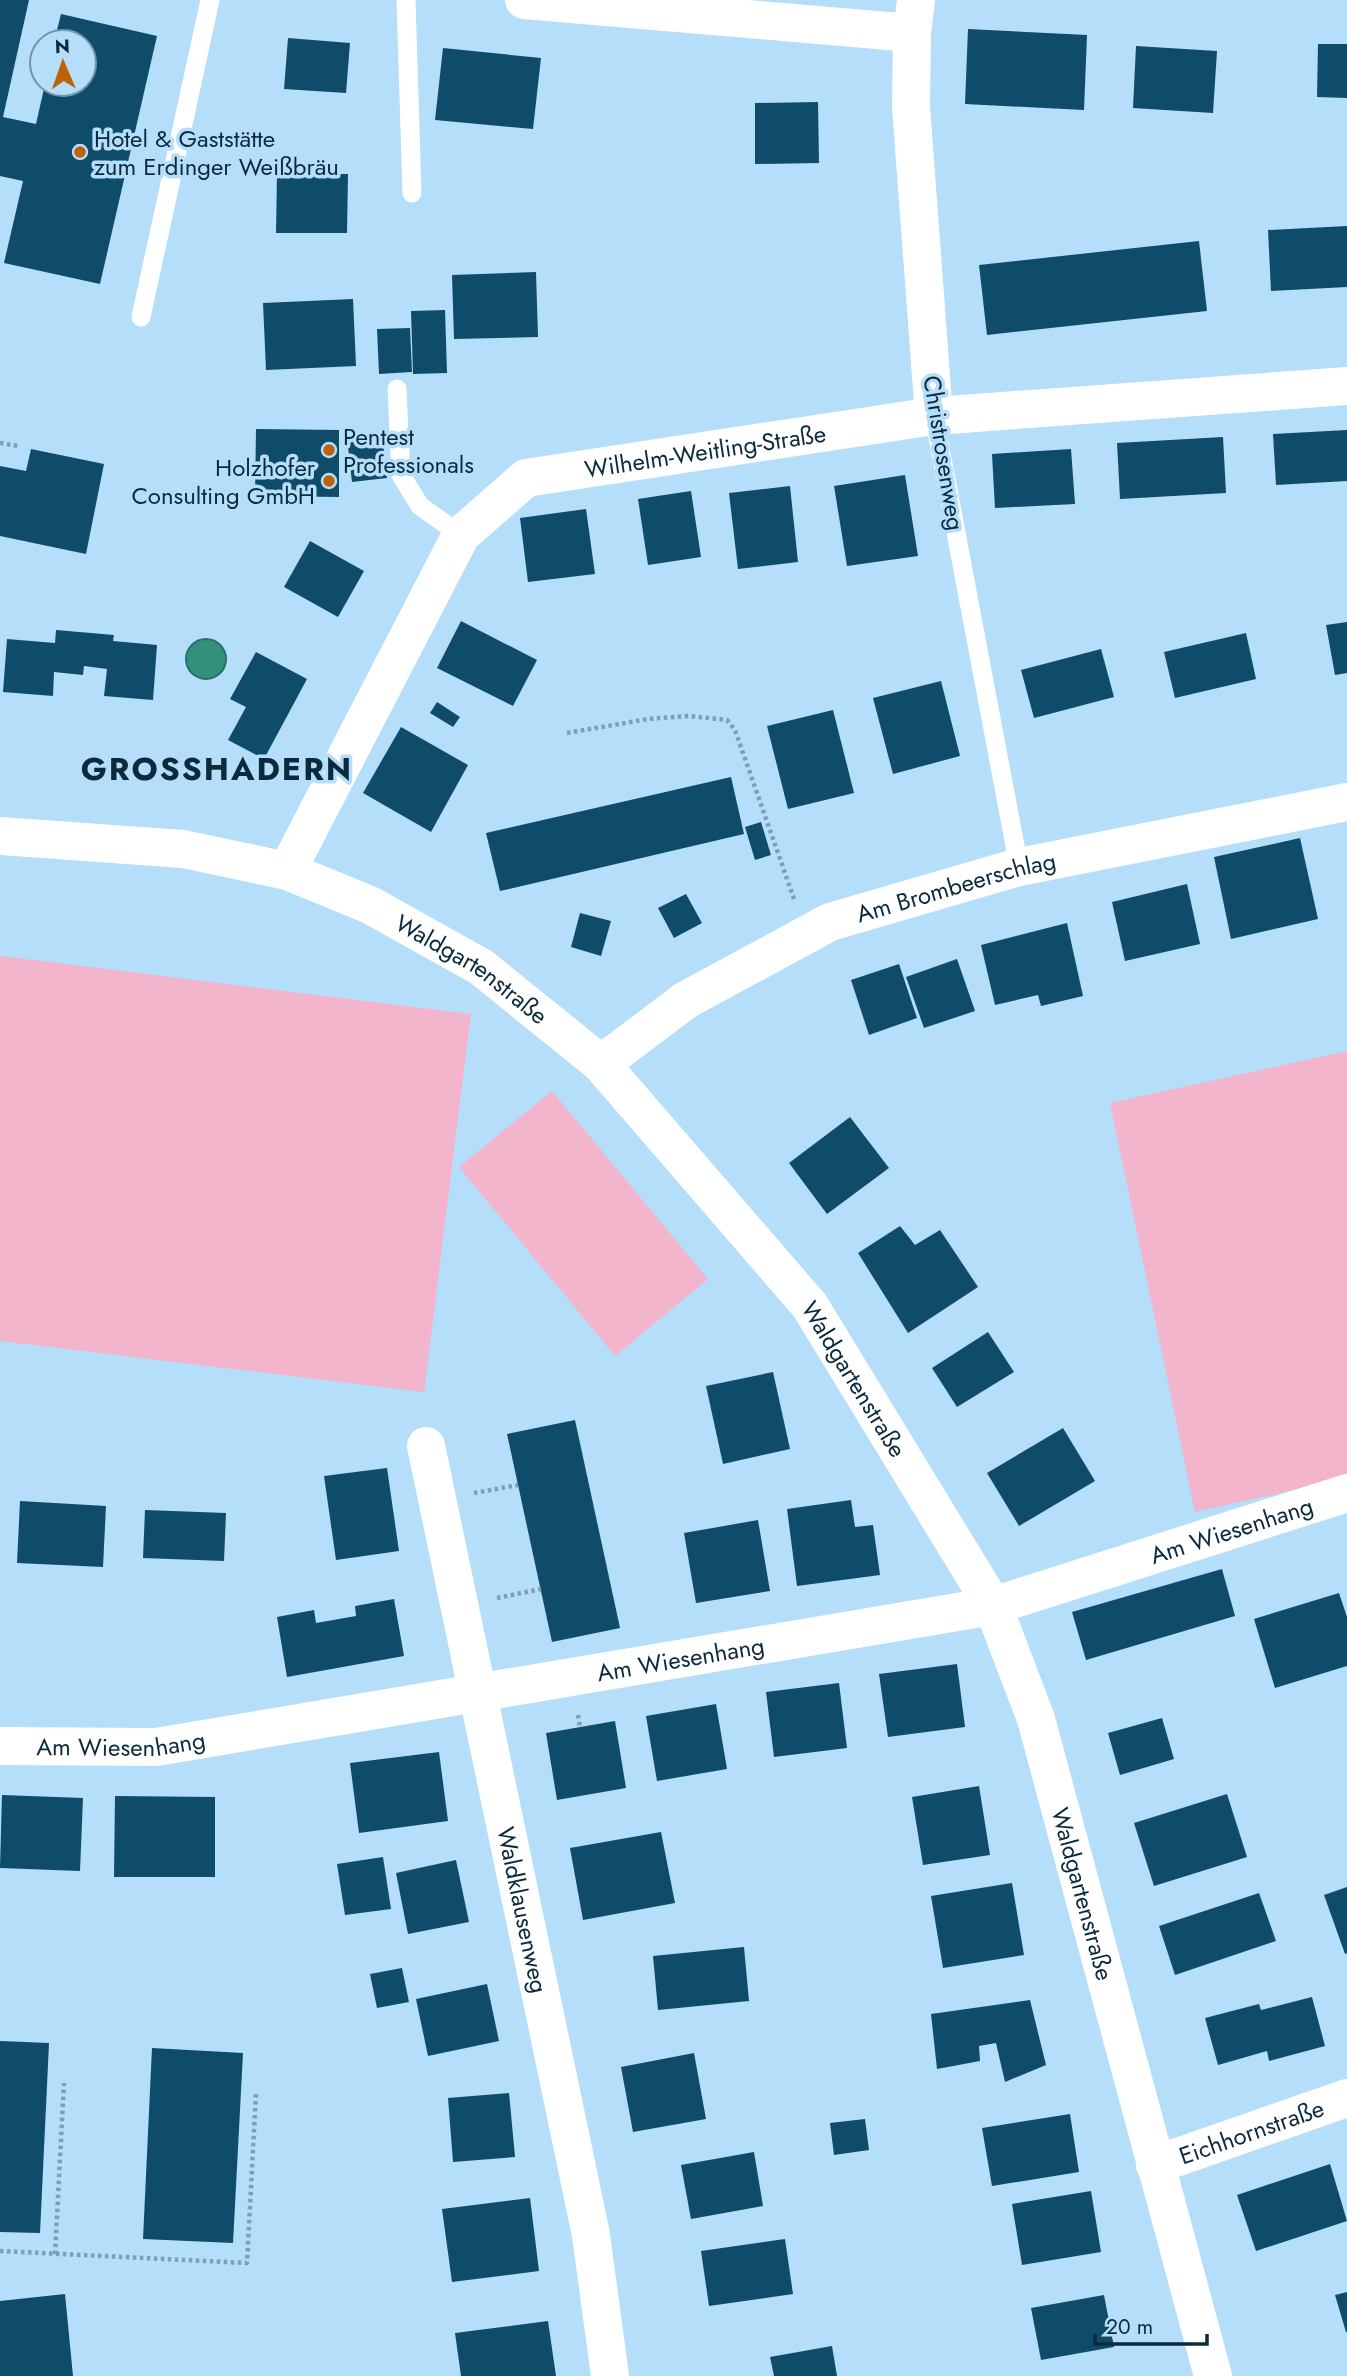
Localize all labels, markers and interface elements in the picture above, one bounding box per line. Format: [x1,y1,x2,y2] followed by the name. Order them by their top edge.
[28,28,98,98] north arrow
[54,33,70,60] text: N
[94,121,339,184] place label: Hotel & Gaststätte zum Erdinger Weißbräu
[72,144,88,160] marker: Hotel & Gaststätte zum Erdinger Weißbräu
[914,373,974,533] street label: Christrosenweg
[582,415,828,486] street label: Wilhelm-Weitling-Straße
[343,419,474,482] place label: Pentest Professionals
[321,442,337,458] marker: Pentest Professionals
[131,450,316,513] place label: Holzhofer Consulting GmbH
[321,473,337,489] marker: Holzhofer Consulting GmbH
[81,746,353,792] district label: GROSSHADERN
[852,843,1059,931] street label: Am Brombeerschlag
[389,905,556,1032] street label: Waldgartenstraße
[793,1294,916,1464] street label: Waldgartenstraße
[1145,1488,1317,1572] street label: Am Wiesenhang
[594,1627,767,1690] street label: Am Wiesenhang
[36,1721,208,1764] street label: Am Wiesenhang
[1043,1804,1123,1984] street label: Waldgartenstraße
[489,1824,557,1996] street label: Waldklausenweg
[1174,2090,1328,2173] street label: Eichhornstraße
[1095,2302,1207,2346] scale bar
[1106,2312,1153,2342] text: 20 m

